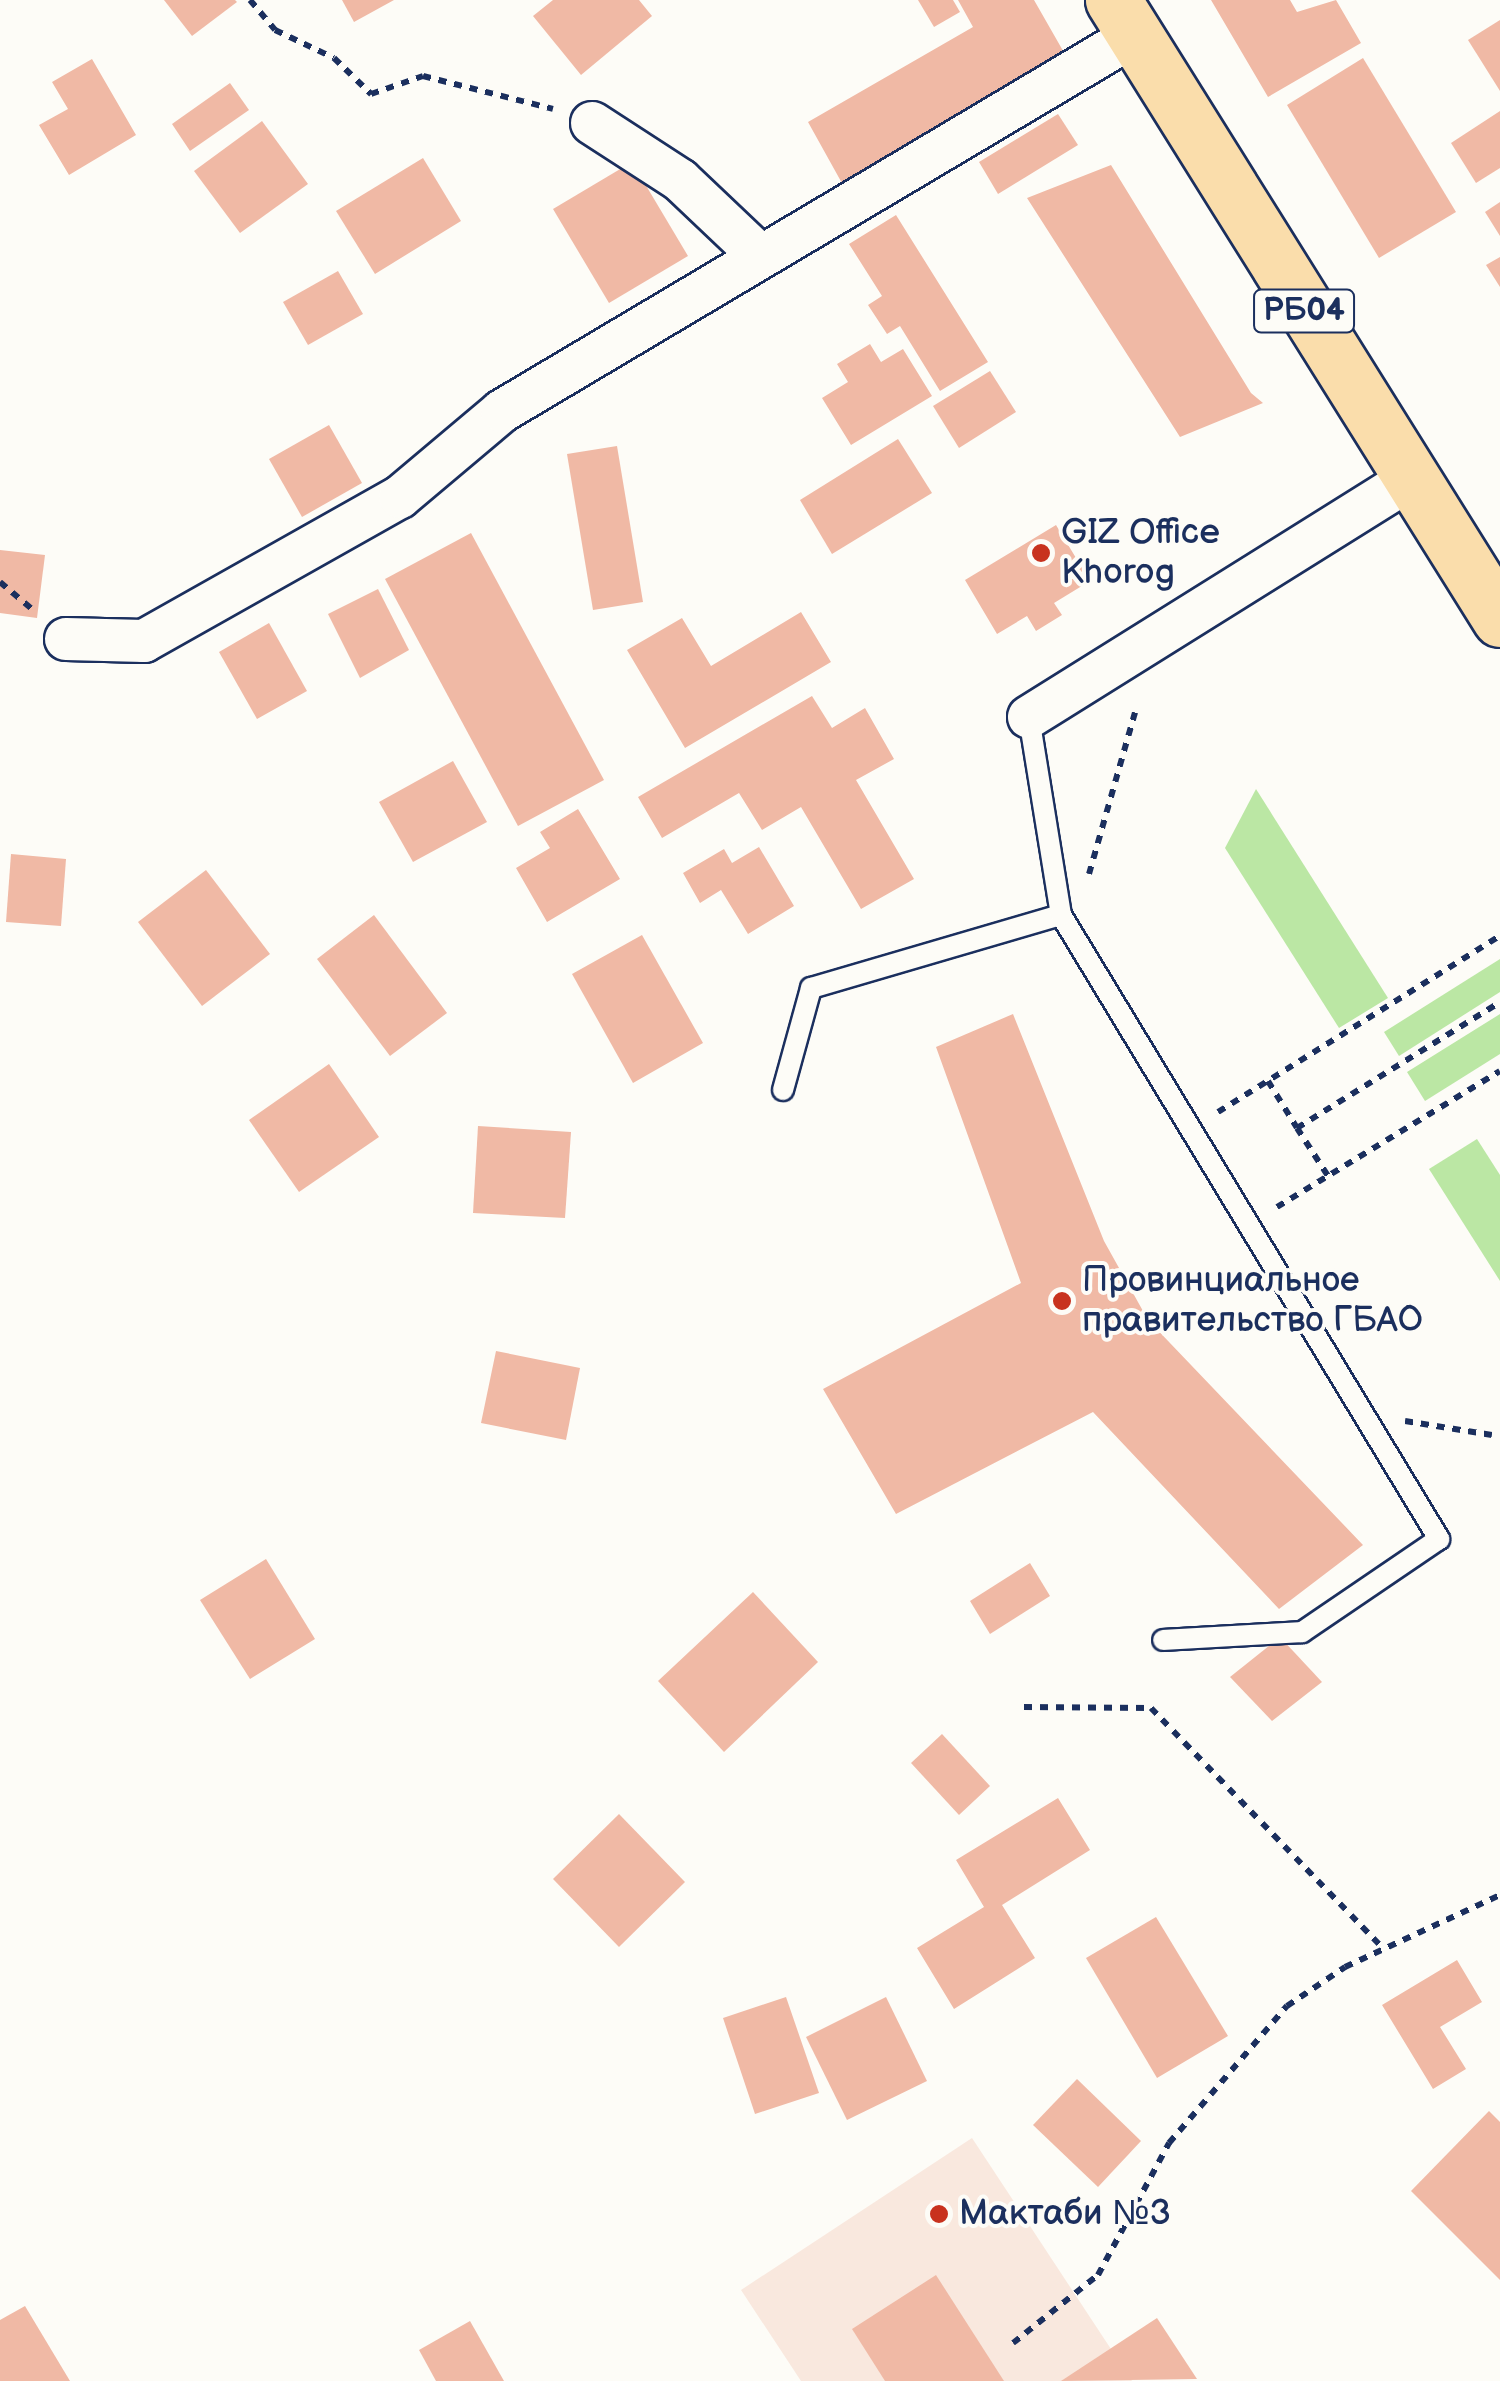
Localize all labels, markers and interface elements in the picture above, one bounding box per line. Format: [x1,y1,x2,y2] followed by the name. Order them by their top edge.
[1252,284,1356,338] road number: РБ04
[1061,512,1220,594] place label: GIZ Office Khorog
[1030,542,1052,564] marker: GIZ Office Khorog
[1082,1260,1423,1342] place label: Провинциальное правительство ГБАО
[1051,1290,1073,1312] marker: Провинциальное правительство ГБАО
[959,2193,1171,2235] place label: Мактаби №3
[928,2203,950,2225] marker: Мактаби №3

